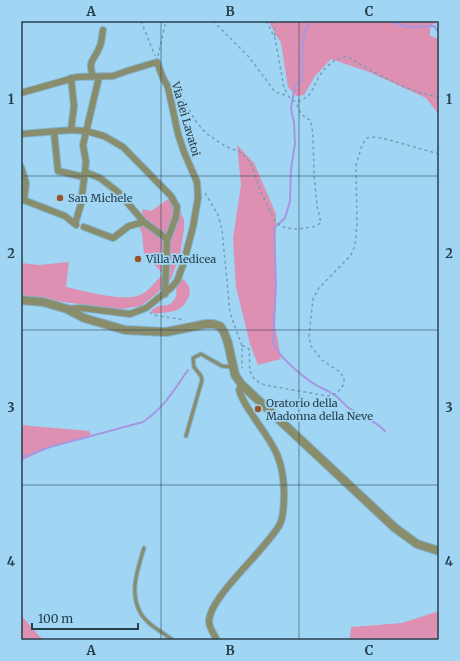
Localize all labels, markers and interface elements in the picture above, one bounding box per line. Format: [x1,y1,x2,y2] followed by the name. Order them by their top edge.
[85,3,96,20] text: A
[225,3,235,20] text: B
[365,3,374,20] text: C
[168,79,203,158] street label: Via dei Lavatoi
[8,91,14,108] text: 1
[446,91,452,108] text: 1
[68,191,133,205] place label: San Michele
[55,193,65,203] marker: San Michele
[7,245,15,262] text: 2
[445,245,453,262] text: 2
[145,252,216,266] place label: Villa Medicea
[133,254,143,264] marker: Villa Medicea
[266,396,373,423] place label: Oratorio della Madonna della Neve
[7,399,15,416] text: 3
[445,399,453,416] text: 3
[253,404,263,414] marker: Oratorio della Madonna della Neve
[7,553,16,570] text: 4
[445,553,454,570] text: 4
[32,605,138,631] scale bar
[38,611,73,626] text: 100 m
[85,642,96,659] text: A
[225,642,235,659] text: B
[365,642,374,659] text: C

